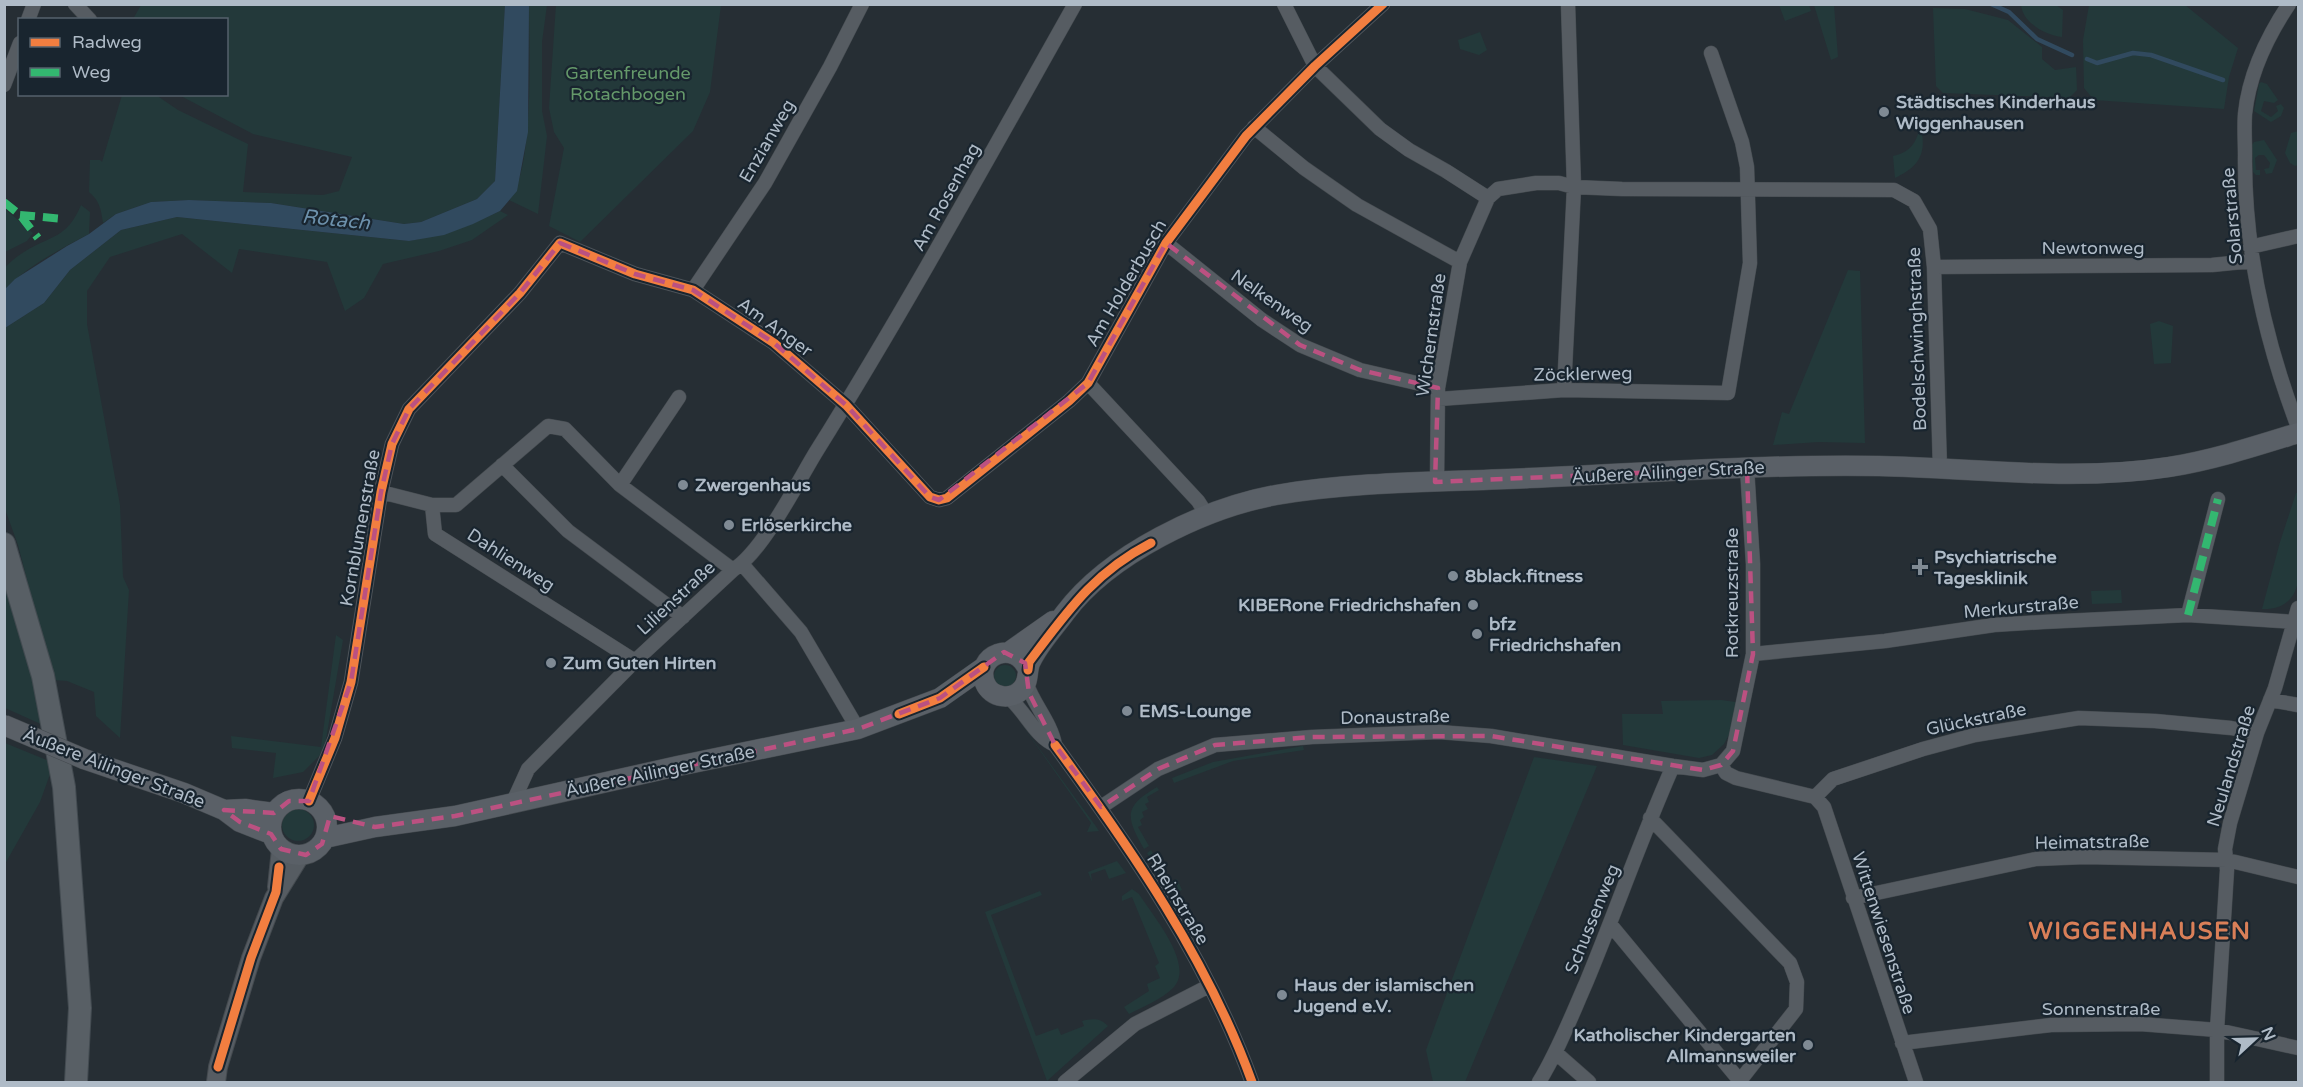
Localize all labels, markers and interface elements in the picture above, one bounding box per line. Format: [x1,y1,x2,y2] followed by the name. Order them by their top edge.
[18,18,228,96] legend
[72,31,142,53] text: Radweg
[72,61,111,83] text: Weg
[565,62,691,105] park label: Gartenfreunde Rotachbogen
[1896,91,2096,134] place label: Städtisches Kinderhaus Wiggenhausen
[734,96,800,186] street label: Enzianweg
[1877,105,1891,119] marker: Städtisches Kinderhaus Wiggenhausen
[907,139,985,255] street label: Am Rosenhag
[2217,167,2247,265] street label: Solarstraße
[301,205,372,236] water label: Rotach
[1081,215,1171,351] street label: Am Holderbusch
[2041,237,2145,259] street label: Newtonweg
[1903,247,1931,431] street label: Bodelschwinghstraße
[1227,265,1317,337] street label: Nelkenweg
[1411,272,1451,398] street label: Wichernstraße
[733,292,817,362] street label: Am Anger
[1533,362,1633,386] street label: Zöcklerweg
[335,448,385,608] street label: Kornblumenstraße
[1571,456,1765,488] street label: Äußere Ailinger Straße
[695,474,811,496] place label: Zwergenhaus
[676,478,690,492] marker: Zwergenhaus
[741,514,852,536] place label: Erlöserkirche
[722,518,736,532] marker: Erlöserkirche
[463,524,559,596] street label: Dahlienweg
[1721,528,1743,658] street label: Rotkreuzstraße
[1933,546,2057,589] place label: Psychiatrische Tagesklinik
[632,556,720,640] street label: Lilienstraße
[1911,558,1929,576] marker: Psychiatrische Tagesklinik
[1465,565,1583,587] place label: 8black.fitness
[1446,569,1460,583] marker: 8black.fitness
[1963,591,2079,623] street label: Merkurstraße
[1238,594,1461,616] place label: KIBERone Friedrichshafen
[1466,598,1480,612] marker: KIBERone Friedrichshafen
[1489,613,1621,656] place label: bfz Friedrichshafen
[1470,627,1484,641] marker: bfz Friedrichshafen
[563,652,717,674] place label: Zum Guten Hirten
[544,656,558,670] marker: Zum Guten Hirten
[1924,698,2028,740] street label: Glückstraße
[1139,700,1251,722] place label: EMS-Lounge
[2202,703,2260,829] street label: Neulandstraße
[1120,704,1134,718] marker: EMS-Lounge
[1340,705,1450,729] street label: Donaustraße
[20,723,208,813] street label: Äußere Ailinger Straße
[563,740,757,802] street label: Äußere Ailinger Straße
[2034,830,2150,854] street label: Heimatstraße
[1142,849,1214,949] street label: Rheinstraße
[1847,849,1921,1017] street label: Wittenwiesenstraße
[1560,861,1624,977] street label: Schussenweg
[2028,917,2252,946] district label: WIGGENHAUSEN
[1293,974,1474,1017] place label: Haus der islamischen Jugend e.V.
[1275,988,1289,1002] marker: Haus der islamischen Jugend e.V.
[2042,998,2160,1020] street label: Sonnenstraße
[2225,1009,2285,1069] north arrow
[1573,1024,1797,1067] place label: Katholischer Kindergarten Allmannsweiler
[2256,1024,2280,1043] text: N
[1801,1038,1815,1052] marker: Katholischer Kindergarten Allmannsweiler

